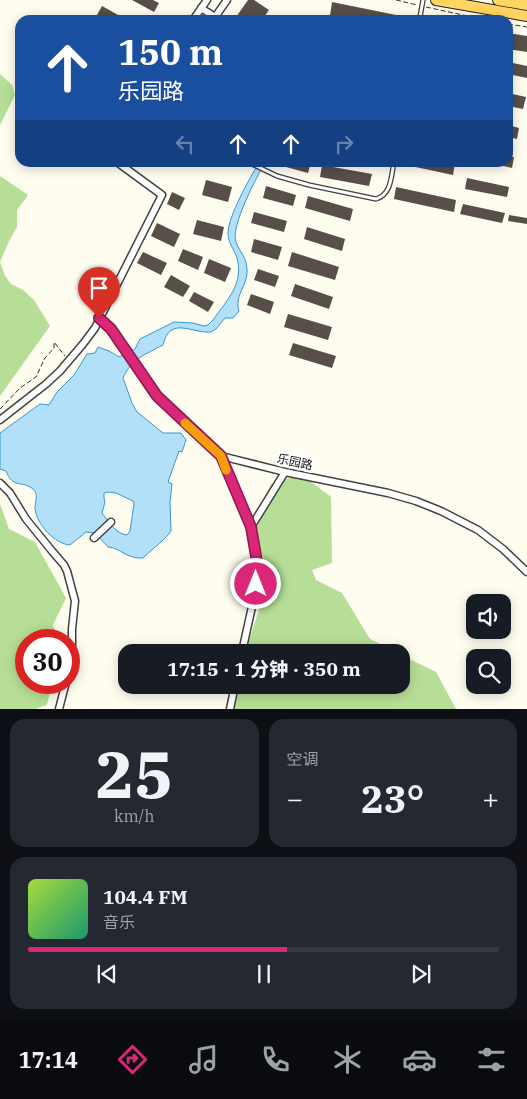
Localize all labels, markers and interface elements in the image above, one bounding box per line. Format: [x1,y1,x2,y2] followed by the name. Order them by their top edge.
[118,29,223,75] text: 150 m
[35,35,100,100] icon: ahead
[118,76,184,105] text: 乐园路
[171,130,199,158] icon: left
[224,130,252,158] icon: ahead
[277,130,305,158] icon: ahead
[330,130,358,158] icon: right
[78,267,120,318] pin
[85,274,113,302] icon: arrive
[276,450,314,473] street label: 乐园路
[229,557,281,609] position arrow
[466,594,511,694] map controls
[466,594,511,639] button: sound
[15,629,80,694] speed limit sign: 30
[466,649,511,694] button: search
[167,657,361,681] text: 17:15 · 1 分钟 · 350 m
[95,731,173,816] text: 25
[287,749,319,769] text: 空调
[361,774,424,823] text: 23°
[287,780,303,817] text: −
[482,780,499,817] text: +
[114,806,154,826] text: km/h
[103,885,188,909] text: 104.4 FM
[103,912,135,932] text: 音乐
[93,960,121,988] icon: previous
[250,960,278,988] icon: pause
[407,960,435,988] icon: next
[115,1042,150,1077] icon: directions
[186,1042,221,1077] icon: music
[258,1042,293,1077] icon: phone
[330,1042,365,1077] icon: climate
[402,1042,437,1077] icon: car
[474,1042,509,1077] icon: filters
[18,1045,78,1074] text: 17:14

